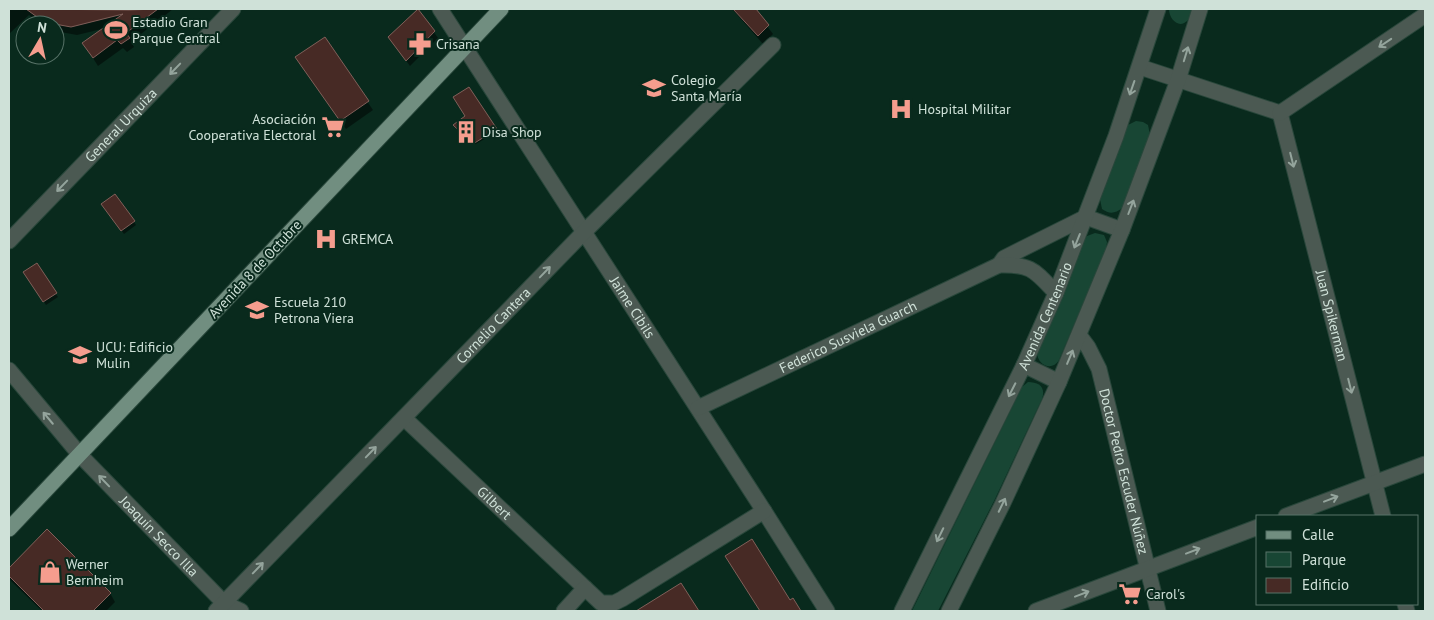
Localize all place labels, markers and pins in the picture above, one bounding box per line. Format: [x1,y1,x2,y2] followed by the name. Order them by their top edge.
[132,13,220,47] place label: Estadio Gran Parque Central
[103,17,129,43] sports icon: Estadio Gran Parque Central
[407,31,433,57] pharmacy icon: Crisana
[436,35,480,53] place label: Crisana
[671,71,742,105] place label: Colegio Santa María
[641,75,667,101] school or university icon: Colegio Santa María
[888,96,914,122] hospital icon: Hospital Militar
[918,100,1011,118] place label: Hospital Militar
[188,110,316,144] place label: Asociación Cooperativa Electoral
[320,114,346,140] supermarket icon: Asociación Cooperativa Electoral
[453,119,479,145] building icon: Disa Shop
[482,123,542,141] place label: Disa Shop
[313,226,339,252] hospital icon: GREMCA
[342,230,394,248] place label: GREMCA
[274,293,354,327] place label: Escuela 210 Petrona Viera
[244,297,270,323] school or university icon: Escuela 210 Petrona Viera
[96,338,173,372] place label: UCU: Edificio Mulin
[67,342,93,368] school or university icon: UCU: Edificio Mulin
[66,555,124,589] place label: Werner Bernheim
[37,559,63,585] shop icon: Werner Bernheim
[1117,581,1143,607] supermarket icon: Carol's
[1146,585,1185,603] place label: Carol's

